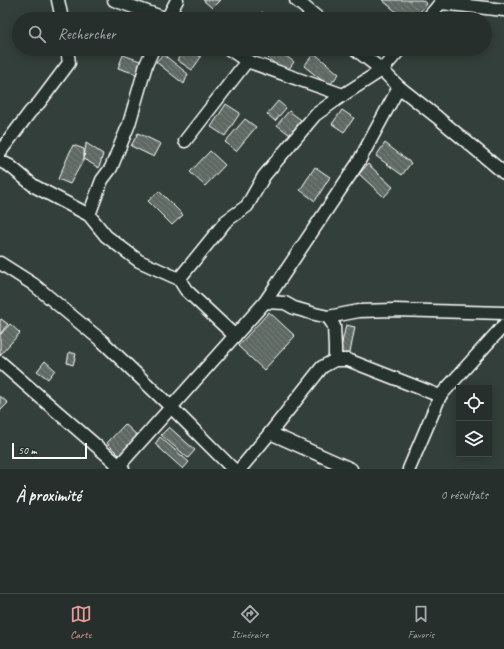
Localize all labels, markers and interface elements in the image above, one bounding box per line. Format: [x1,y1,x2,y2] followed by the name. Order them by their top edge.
[12,12,492,56] search box
[26,23,48,45] icon: search
[58,25,116,44] text: Rechercher
[456,385,492,457] map controls
[456,385,492,421] button: locate
[456,421,492,457] button: layers
[12,441,87,460] scale bar
[18,443,37,457] text: 50 m
[16,485,81,506] text: À proximité
[440,487,488,503] text: 0 résultats
[70,603,92,641] tab: Carte
[231,603,268,641] tab: Itinéraire
[408,603,434,641] tab: Favoris

